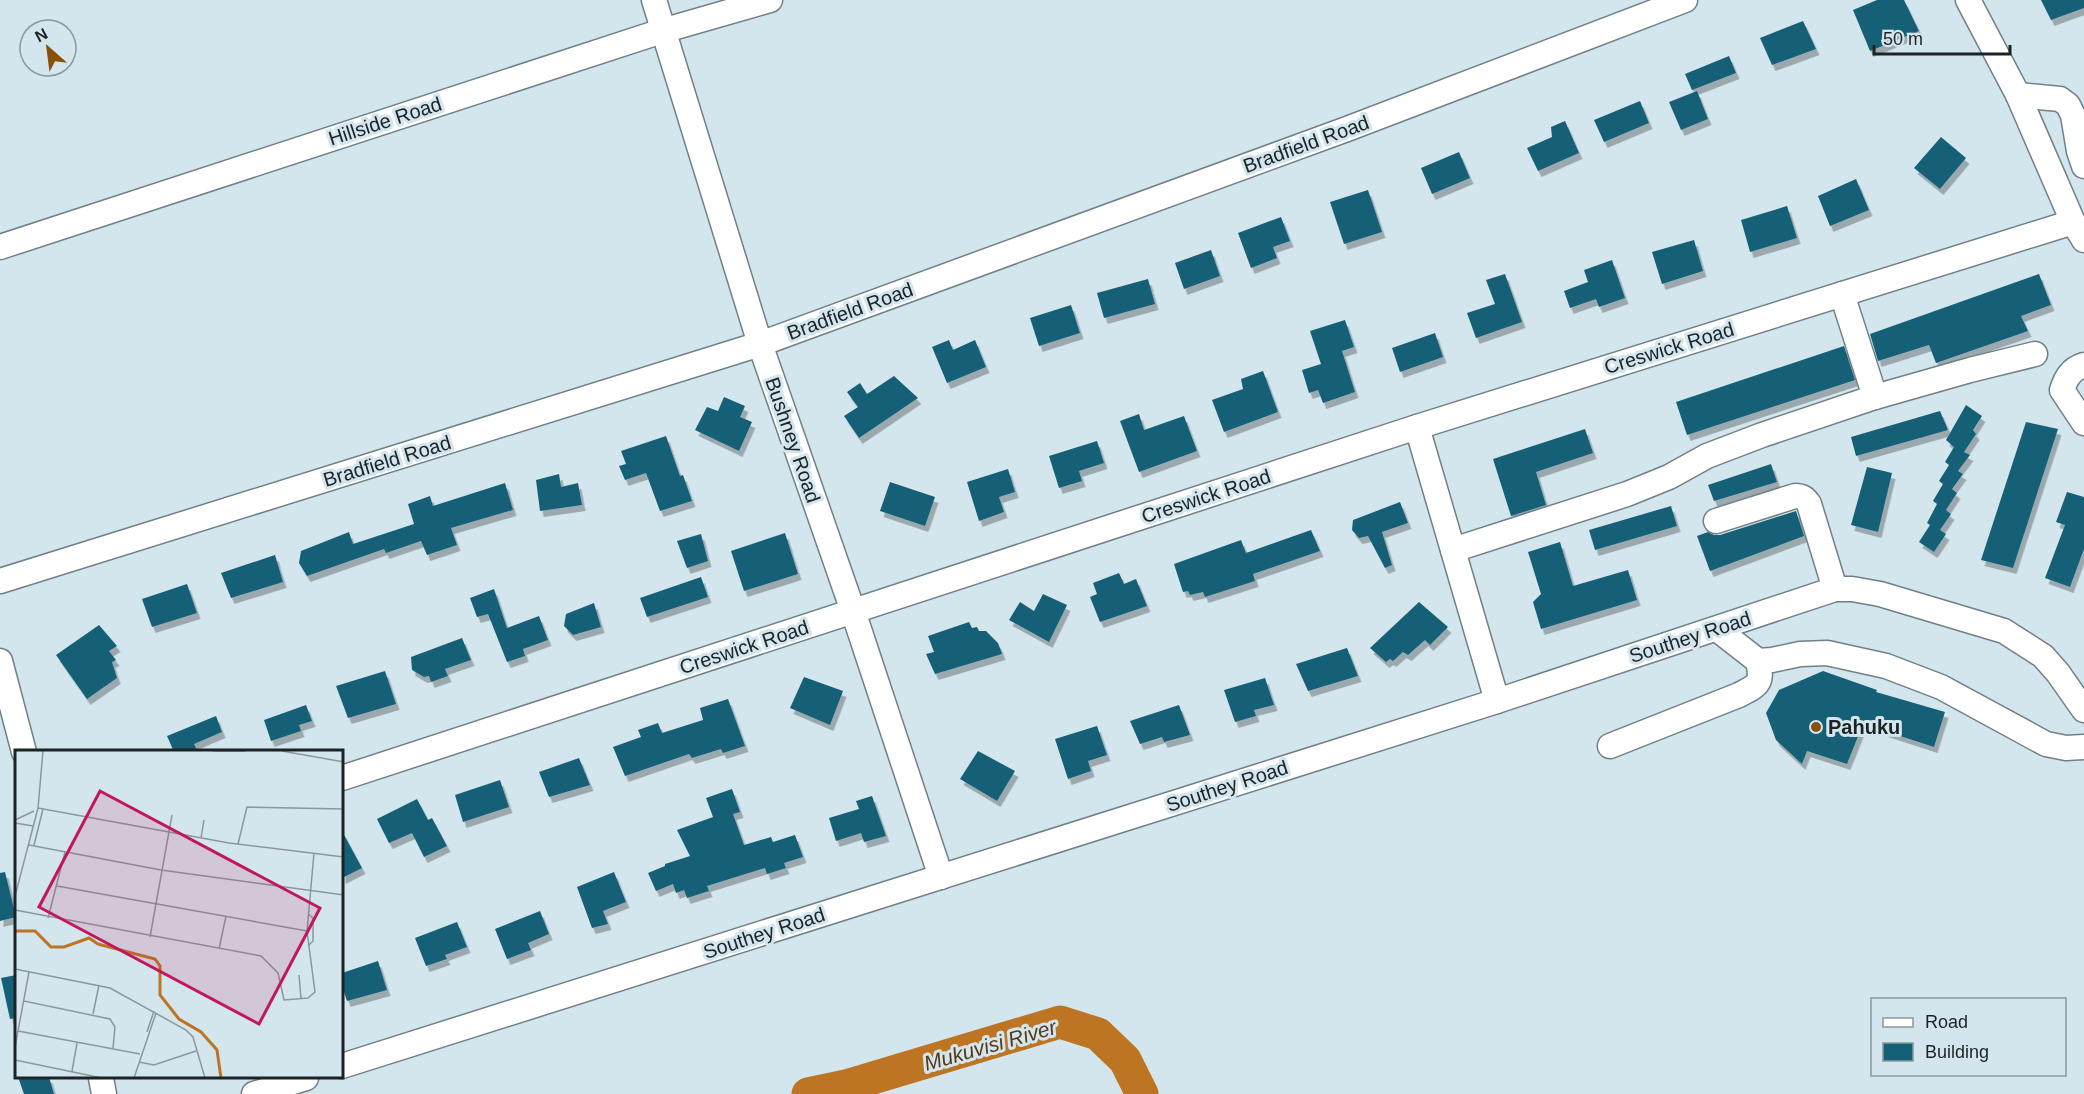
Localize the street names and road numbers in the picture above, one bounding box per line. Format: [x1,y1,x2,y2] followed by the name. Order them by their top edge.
[326,92,444,150] street label: Hillside Road
[1240,111,1372,177] street label: Bradfield Road
[784,278,916,344] street label: Bradfield Road
[1601,318,1737,378] street label: Creswick Road
[761,374,825,506] street label: Bushney Road
[321,431,453,491] street label: Bradfield Road
[1139,465,1273,527] street label: Creswick Road
[1626,607,1754,667] street label: Southey Road
[677,616,811,678] street label: Creswick Road
[1163,756,1291,816] street label: Southey Road
[700,903,828,963] street label: Southey Road

